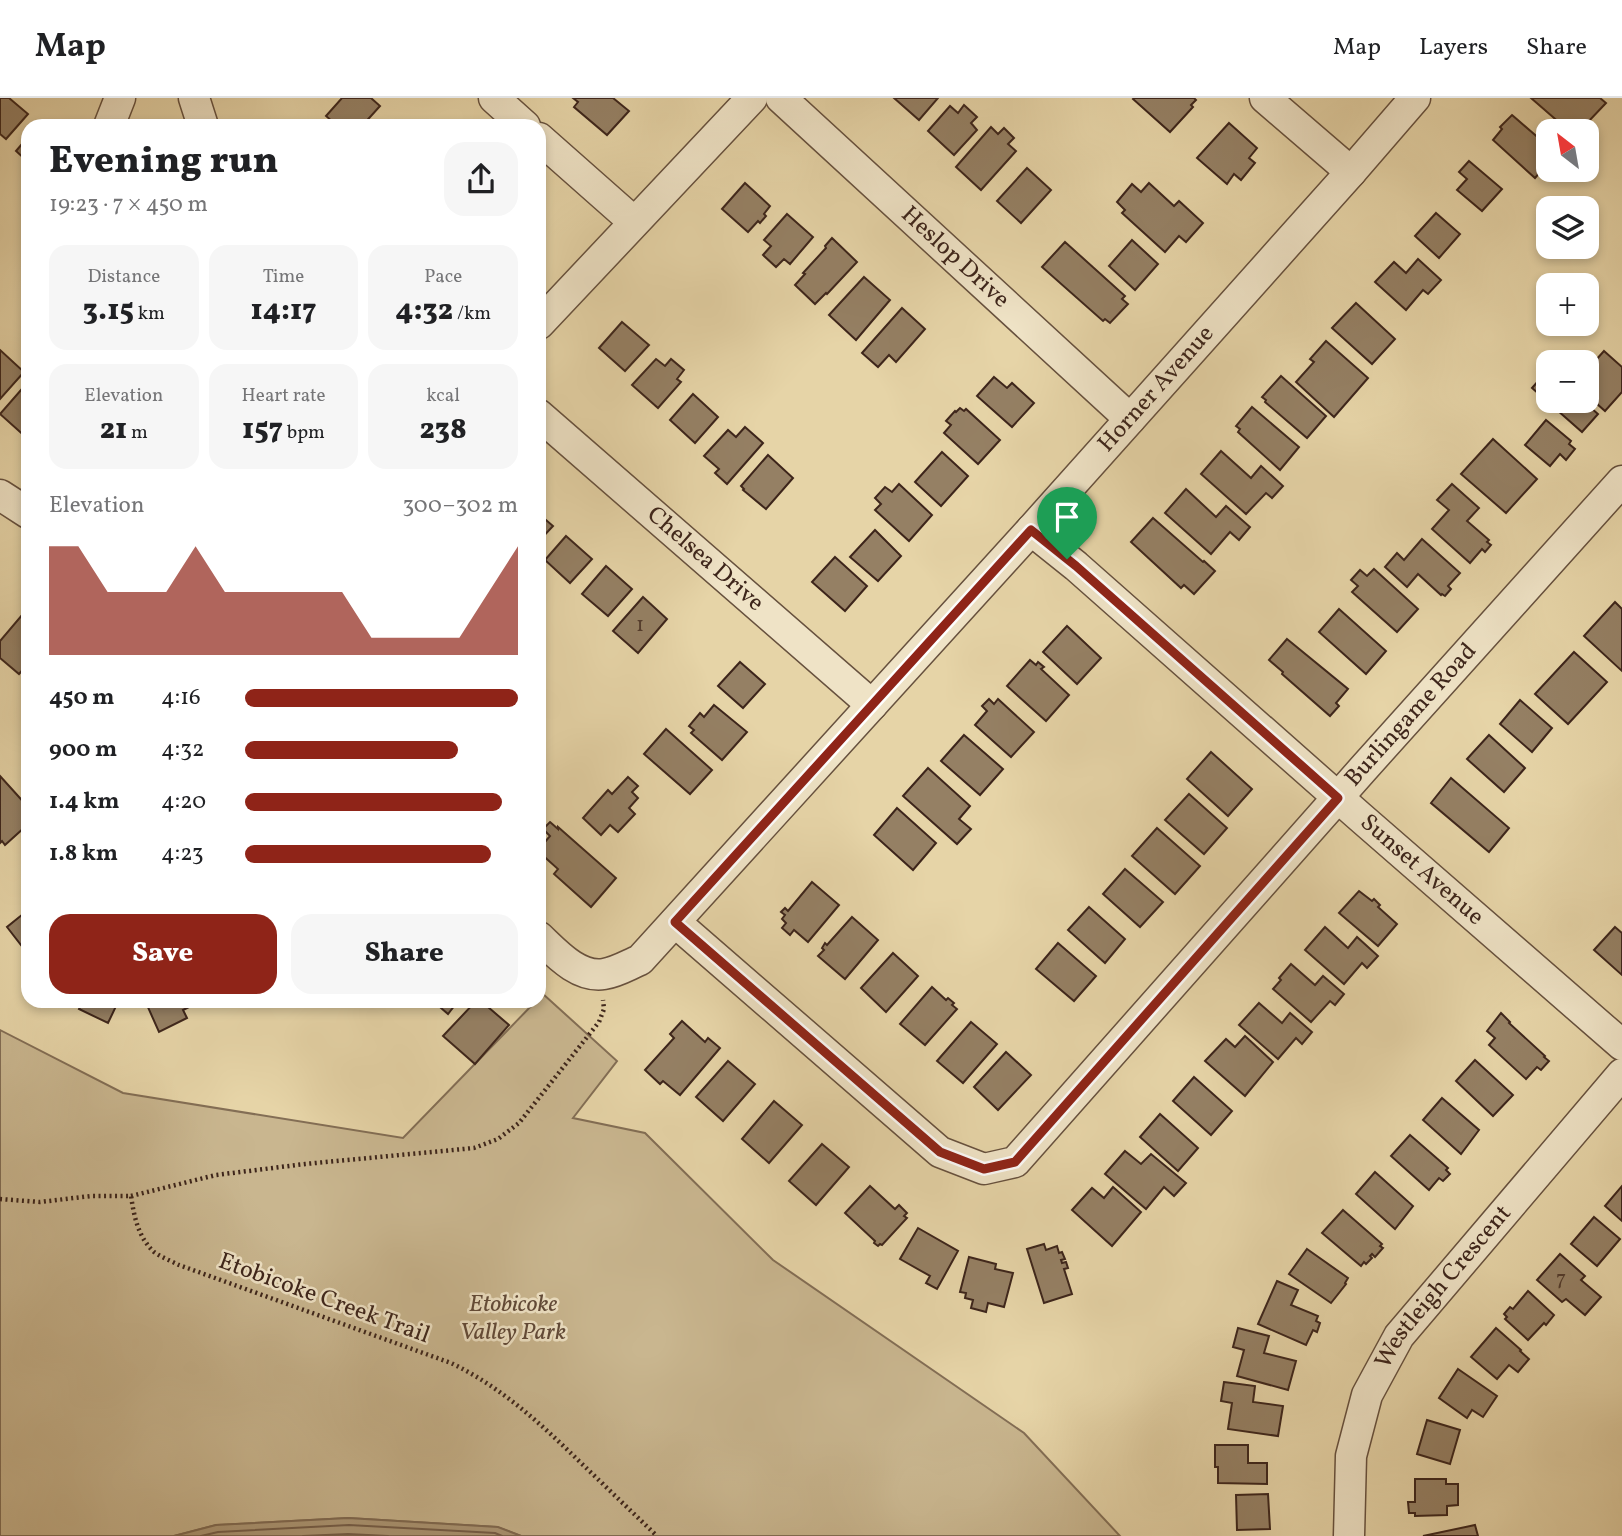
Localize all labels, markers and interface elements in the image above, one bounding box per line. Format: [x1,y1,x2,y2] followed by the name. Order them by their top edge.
[35,25,106,71] text: Map
[1333,31,1381,65] text: Map
[1419,31,1488,65] text: Layers
[1526,31,1587,65] text: Share
[1536,119,1600,182] north arrow
[1536,119,1599,413] map controls
[49,136,279,189] text: Evening run
[444,142,518,216] button: share
[49,189,208,221] text: 19:23 · 7 × 450 m
[1536,196,1599,259] button: layers
[893,199,1017,317] street label: Heslop Drive
[87,264,160,290] text: Distance
[263,264,304,290] text: Time
[424,264,462,290] text: Pace
[1536,273,1599,336] button: +
[83,290,134,332] text: 3.15
[251,290,316,332] text: 14:17
[395,290,453,332] text: 4:32
[134,301,165,327] text: km
[453,301,491,327] text: /km
[1091,318,1223,460] street label: Horner Avenue
[1536,350,1599,413] button: −
[84,383,163,409] text: Elevation
[242,383,325,409] text: Heart rate
[426,383,460,409] text: kcal
[100,409,127,451] text: 21
[242,409,283,451] text: 157
[420,409,467,451] text: 238
[127,420,148,446] text: m
[283,420,325,446] text: bpm
[1037,487,1097,559] pin
[49,490,145,522] text: Elevation
[402,490,518,522] text: 300–302 m
[1048,498,1086,536] icon: arrive
[639,499,771,620] street label: Chelsea Drive
[636,611,644,640] house number: 1
[1337,636,1485,795] street label: Burlingame Road
[49,682,114,714] text: 450 m
[161,682,201,714] text: 4:16
[49,734,117,766] text: 900 m
[161,734,204,766] text: 4:32
[49,786,120,818] text: 1.4 km
[161,786,206,818] text: 4:20
[1352,807,1491,934] street label: Sunset Avenue
[49,838,118,870] text: 1.8 km
[161,838,204,870] text: 4:23
[49,914,277,994] button: Save
[291,914,518,994] button: Share
[1367,1198,1520,1375] street label: Westleigh Crescent
[214,1245,434,1353] street label: Etobicoke Creek Trail
[1556,1265,1566,1294] house number: 7
[460,1288,566,1350] park label: Etobicoke Valley Park

